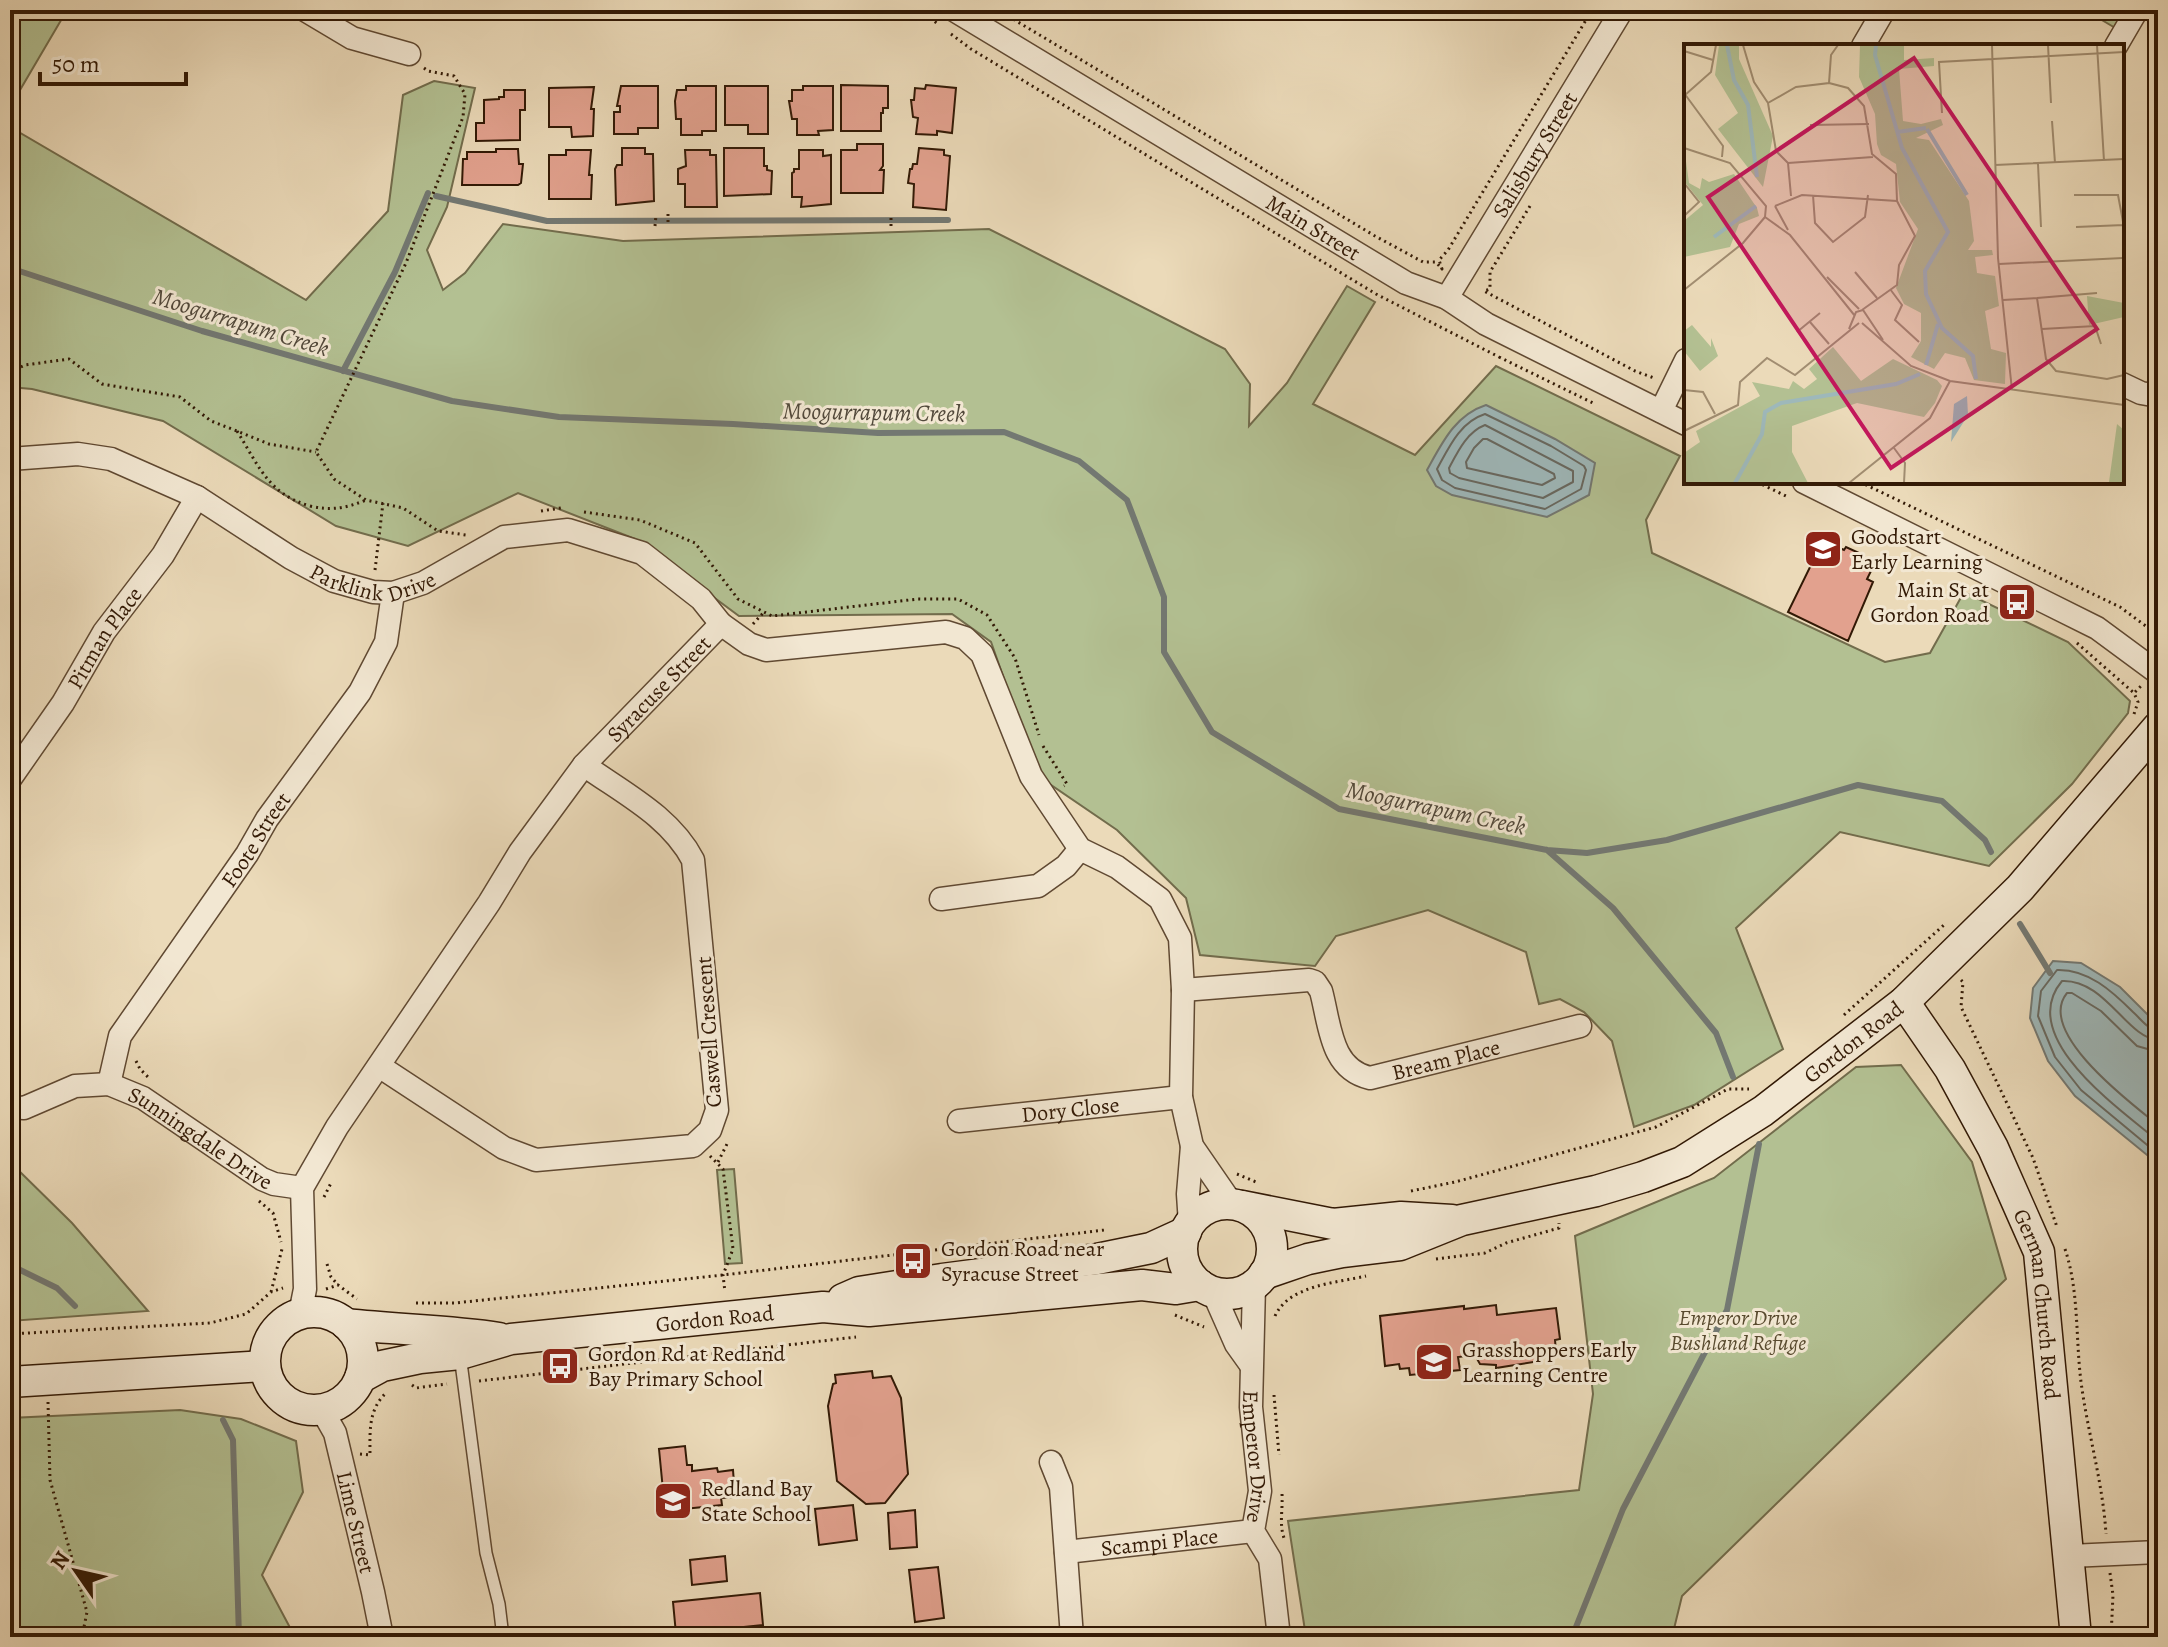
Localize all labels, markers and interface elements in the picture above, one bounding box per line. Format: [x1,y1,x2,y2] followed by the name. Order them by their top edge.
[40,36,186,86] scale bar
[1684,44,2124,484] inset map
[52,48,100,80] text: 50 m
[1485,86,1585,223] street label: Salisbury Street
[1260,188,1366,268] street label: Main Street
[149,280,333,364] water label: Moogurrapum Creek
[782,394,966,430] water label: Moogurrapum Creek
[1851,522,1983,577] place label: Goodstart Early Learning
[1802,528,1844,570] school or university icon: Goodstart Early Learning
[304,557,442,610] street label: Parklink Drive
[1871,575,1989,630] place label: Main St at Gordon Road
[60,581,149,695] street label: Pitman Place
[1996,581,2038,623] bus stop icon: Main St at Gordon Road
[600,629,718,749] street label: Syracuse Street
[1343,773,1529,843] water label: Moogurrapum Creek
[214,786,298,894] street label: Foote Street
[689,955,729,1108] street label: Caswell Crescent
[1798,994,1910,1090] street label: Gordon Road
[1389,1032,1503,1088] street label: Bream Place
[124,1080,276,1198] street label: Sunningdale Drive
[1020,1090,1121,1130] street label: Dory Close
[2006,1204,2067,1401] street label: German Church Road
[941,1234,1104,1289] place label: Gordon Road near Syracuse Street
[892,1240,934,1282] bus stop icon: Gordon Road near Syracuse Street
[654,1298,775,1340] street label: Gordon Road
[1670,1303,1806,1358] park label: Emperor Drive Bushland Refuge
[1462,1335,1636,1390] place label: Grasshoppers Early Learning Centre
[588,1339,786,1394] place label: Gordon Rd at Redland Bay Primary School
[1413,1341,1455,1383] school or university icon: Grasshoppers Early Learning Centre
[539,1345,581,1387] bus stop icon: Gordon Rd at Redland Bay Primary School
[1235,1390,1274,1525] street label: Emperor Drive
[329,1468,382,1576] street label: Lime Street
[701,1474,812,1529] place label: Redland Bay State School
[652,1480,694,1522] school or university icon: Redland Bay State School
[1099,1521,1220,1564] street label: Scampi Place
[36,1531,116,1611] north arrow
[43,1545,77,1575] text: N

